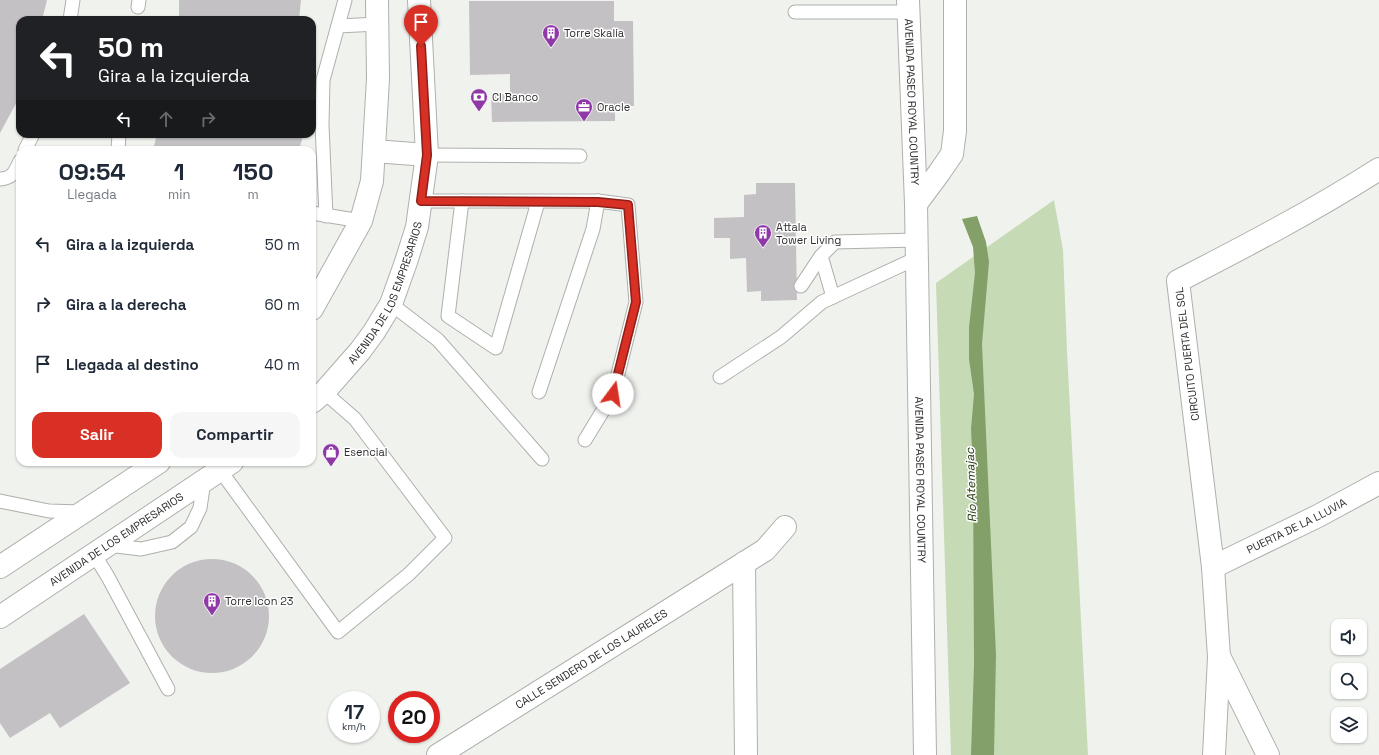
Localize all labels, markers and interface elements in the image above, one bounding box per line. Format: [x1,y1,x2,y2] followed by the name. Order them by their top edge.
[404,5,438,46] pin
[410,11,432,33] icon: arrive
[902,18,922,186] street label: AVENIDA PASEO ROYAL COUNTRY
[541,23,561,48] building icon: Torre Skalia
[564,26,625,40] place label: Torre Skalia
[98,29,164,65] text: 50 m
[32,32,84,84] icon: left
[98,64,250,87] text: Gira a la izquierda
[469,87,489,112] bank icon: CI Banco
[492,90,538,104] place label: CI Banco
[574,97,594,122] office icon: Oracle
[597,100,630,114] place label: Oracle
[113,108,135,130] icon: left
[155,108,177,130] icon: ahead
[197,108,219,130] icon: right
[58,156,126,187] text: 09:54
[174,156,185,187] text: 1
[233,156,274,187] text: 150
[67,186,117,203] text: Llegada
[168,186,190,203] text: min
[248,186,259,203] text: m
[776,220,841,247] place label: Attala Tower Living
[345,221,425,367] street label: AVENIDA DE LOS EMPRESARIOS
[753,223,773,248] building icon: Attala Tower Living
[32,233,54,255] icon: left
[66,235,194,254] text: Gira a la izquierda
[265,235,300,254] text: 50 m
[1172,286,1202,422] street label: CIRCUITO PUERTA DEL SOL
[32,293,54,315] icon: right
[66,295,186,314] text: Gira a la derecha
[264,295,300,314] text: 60 m
[32,353,54,375] icon: arrive
[66,355,199,374] text: Llegada al destino
[264,355,300,374] text: 40 m
[592,373,634,415] position arrow
[912,396,929,564] street label: AVENIDA PASEO ROYAL COUNTRY
[32,412,162,458] button: Salir
[170,412,300,458] button: Compartir
[321,442,341,467] shop icon: Esencial
[344,445,388,459] place label: Esencial
[962,447,980,523] water label: Río Atemajac
[47,489,186,589] street label: AVENIDA DE LOS EMPRESARIOS
[1244,495,1349,557] street label: PUERTA DE LA LLUVIA
[202,591,222,616] building icon: Torre Icon 23
[225,594,294,608] place label: Torre Icon 23
[513,606,670,712] street label: CALLE SENDERO DE LOS LAURELES
[1331,619,1367,743] map controls
[1331,619,1367,655] button: sound
[1331,663,1367,699] button: search
[388,691,440,743] speed limit sign: 20
[344,699,364,725] text: 17
[1331,707,1367,743] button: layers
[342,720,366,733] text: km/h

